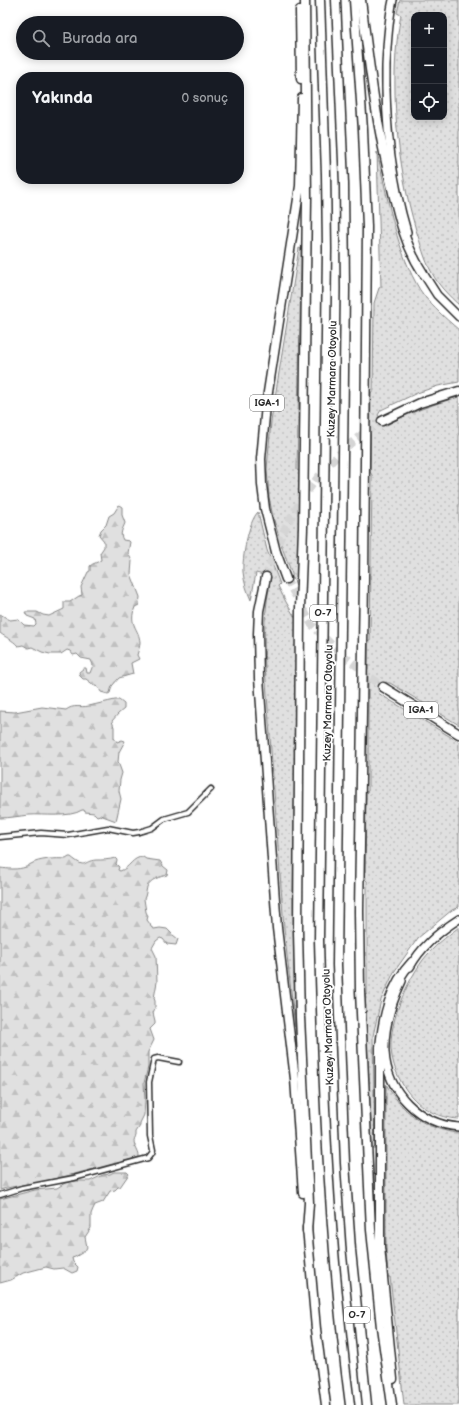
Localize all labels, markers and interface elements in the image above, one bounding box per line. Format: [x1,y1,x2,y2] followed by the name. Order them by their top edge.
[411,12,447,120] map controls
[411,12,447,48] button: +
[16,16,244,60] search box
[30,27,52,49] icon: search
[62,29,137,48] text: Burada ara
[411,48,447,84] button: −
[411,84,447,120] button: locate
[32,88,93,108] text: Yakında
[182,90,228,106] text: 0 sonuç
[324,321,340,437] street label: Kuzey Marmara Otoyolu
[250,395,284,411] road number: IGA-1
[310,605,336,621] road number: O-7
[320,645,336,761] street label: Kuzey Marmara Otoyolu
[404,702,438,718] road number: IGA-1
[319,968,337,1086] street label: Kuzey Marmara Otoyolu
[344,1307,370,1323] road number: O-7

